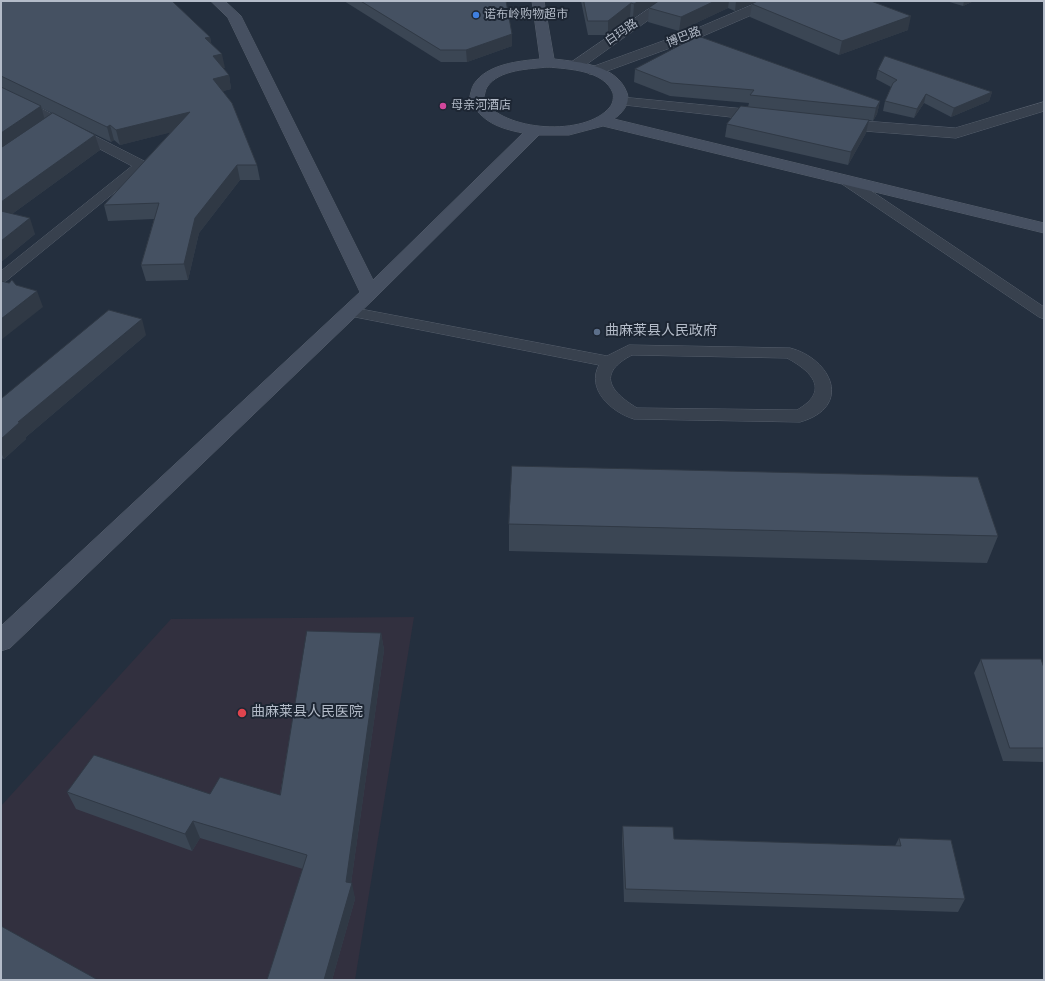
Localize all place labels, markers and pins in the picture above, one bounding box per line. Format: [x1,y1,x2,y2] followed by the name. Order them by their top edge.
[484,8,568,22] place label: 诺布岭购物超市
[471,10,481,20] marker: 诺布岭购物超市
[451,99,511,113] place label: 母亲河酒店
[438,101,448,111] marker: 母亲河酒店
[605,324,717,340] place label: 曲麻莱县人民政府
[592,327,602,337] marker: 曲麻莱县人民政府
[251,705,363,721] place label: 曲麻莱县人民医院
[236,707,248,719] marker: 曲麻莱县人民医院

